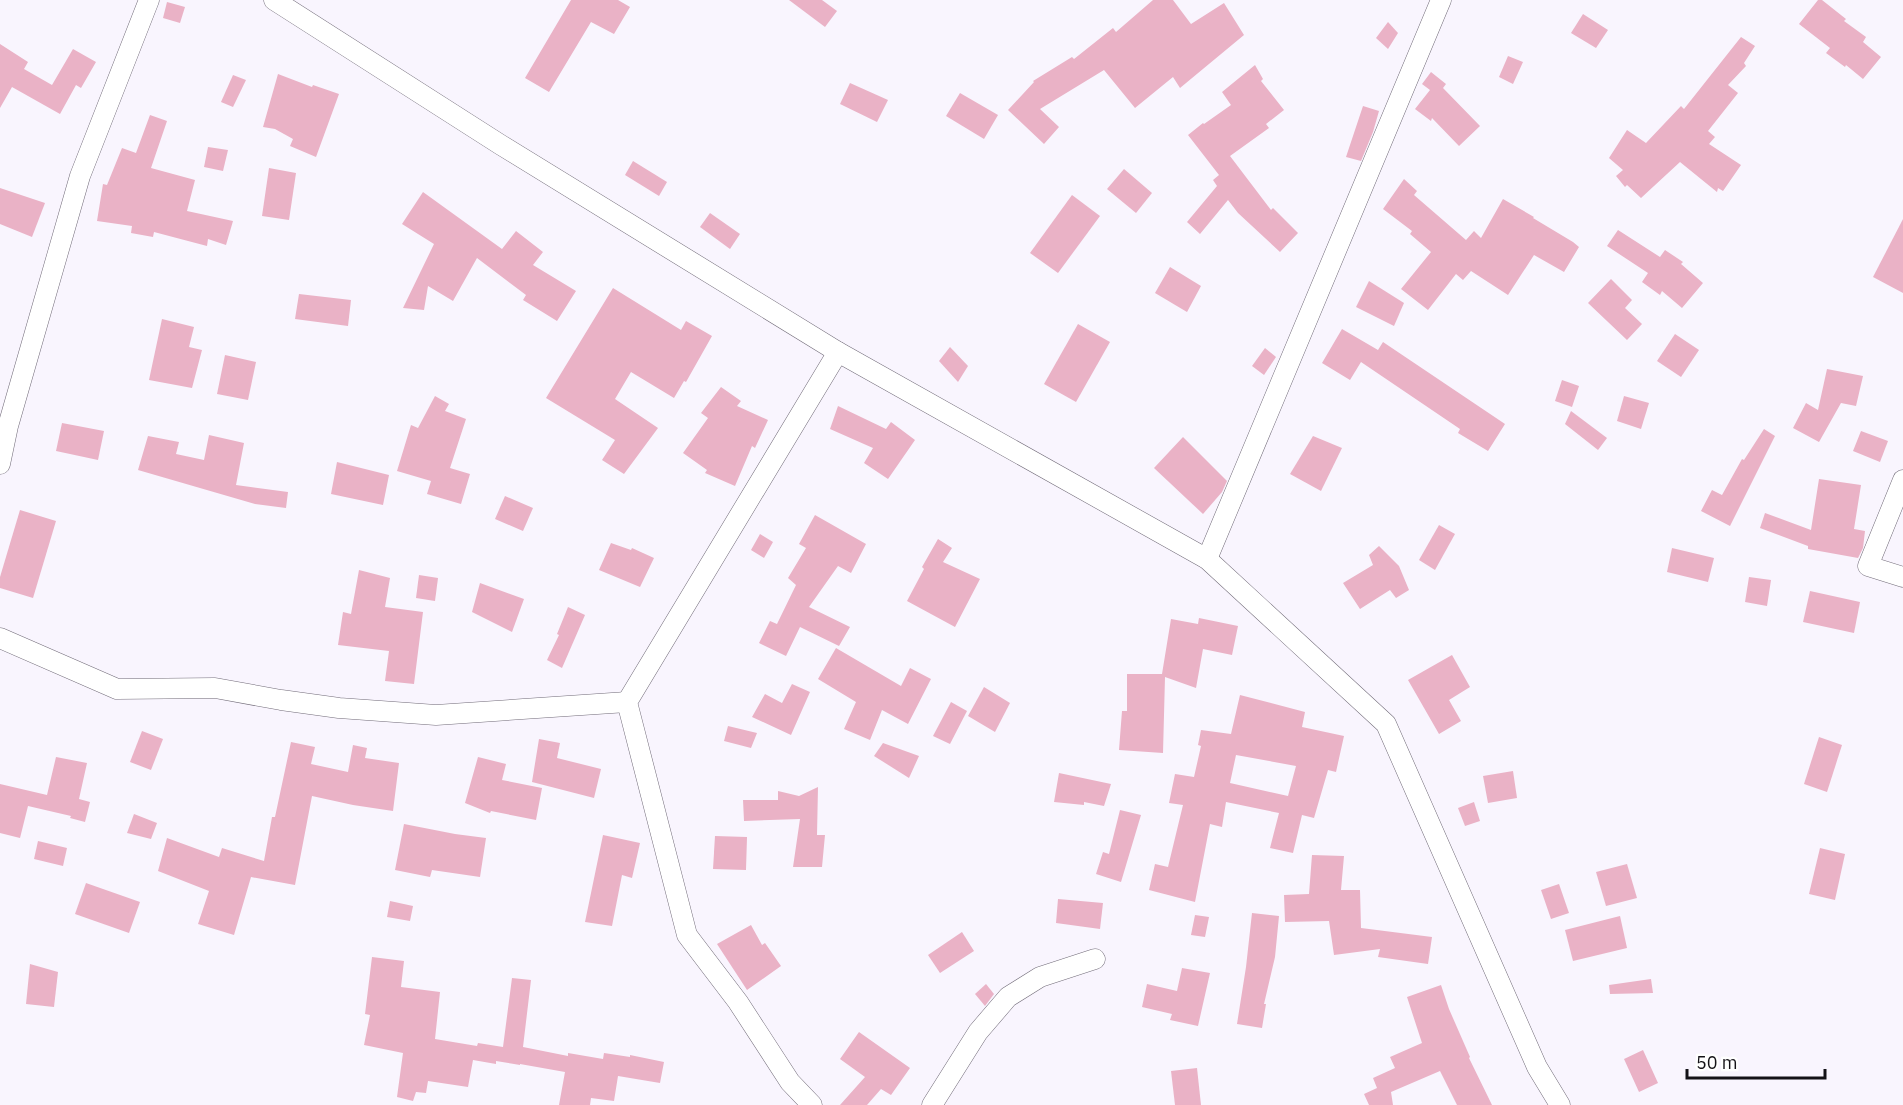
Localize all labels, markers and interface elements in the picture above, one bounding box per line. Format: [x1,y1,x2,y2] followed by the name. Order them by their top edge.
[1687,1042,1825,1080] scale bar
[1696,1051,1738,1074] text: 50 m

